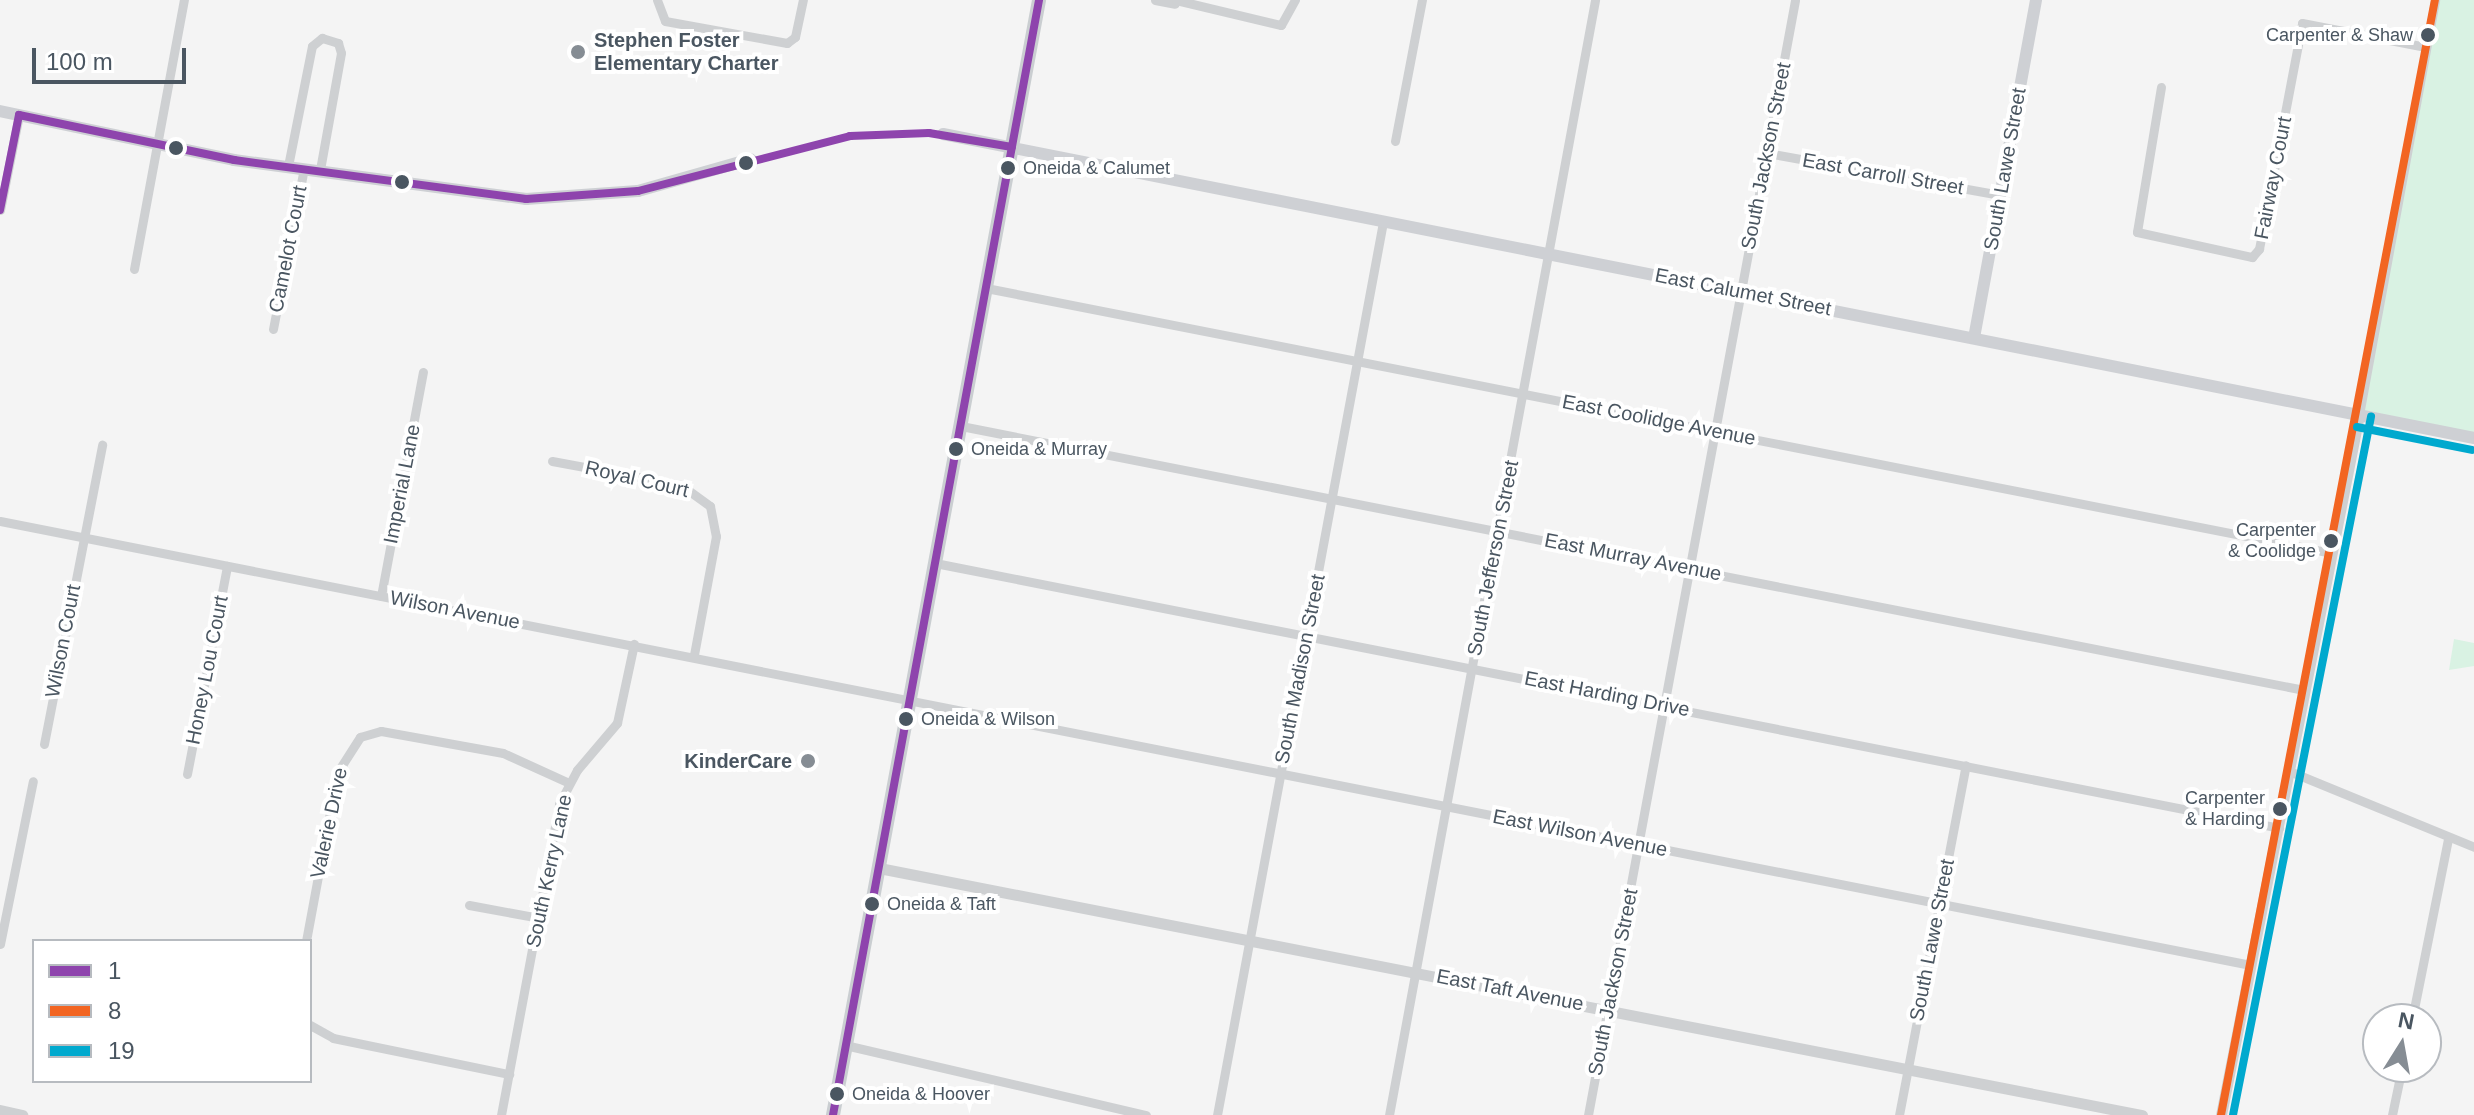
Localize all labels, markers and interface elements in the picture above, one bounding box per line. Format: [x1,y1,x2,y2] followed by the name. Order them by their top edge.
[2266,24,2413,46] place label: Carpenter & Shaw
[2420,27,2436,43] marker: Carpenter & Shaw
[594,28,779,75] place label: Stephen Foster Elementary Charter
[36,32,190,82] scale bar
[569,43,587,61] marker: Stephen Foster Elementary Charter
[46,48,113,75] text: 100 m
[1736,60,1796,252] street label: South Jackson Street
[1979,86,2031,252] street label: South Lawe Street
[2249,115,2297,241] street label: Fairway Court
[168,140,184,156] unlabelled marker
[1800,148,1966,200] street label: East Carroll Street
[738,155,754,171] unlabelled marker
[1023,157,1170,179] place label: Oneida & Calumet
[1000,160,1016,176] marker: Oneida & Calumet
[394,174,410,190] unlabelled marker
[264,183,312,315] street label: Camelot Court
[1653,263,1833,321] street label: East Calumet Street
[1560,389,1758,451] street label: East Coolidge Avenue
[379,422,425,546] street label: Imperial Lane
[971,438,1107,460] place label: Oneida & Murray
[948,441,964,457] marker: Oneida & Murray
[583,455,691,503] street label: Royal Court
[1462,458,1524,658] street label: South Jefferson Street
[2228,520,2316,562] place label: Carpenter & Coolidge
[1542,528,1724,586] street label: East Murray Avenue
[2323,533,2339,549] marker: Carpenter & Coolidge
[1270,572,1330,766] street label: South Madison Street
[40,583,86,699] street label: Wilson Court
[387,586,523,634] street label: Wilson Avenue
[181,593,233,747] street label: Honey Lou Court
[1522,666,1692,722] street label: East Harding Drive
[921,708,1055,730] place label: Oneida & Wilson
[898,711,914,727] marker: Oneida & Wilson
[684,749,792,773] place label: KinderCare
[799,752,817,770] marker: KinderCare
[306,765,352,881] street label: Valerie Drive
[2185,788,2265,830] place label: Carpenter & Harding
[521,792,577,950] street label: South Kerry Lane
[2272,801,2288,817] marker: Carpenter & Harding
[1490,804,1670,862] street label: East Wilson Avenue
[1905,857,1959,1023] street label: South Lawe Street
[1583,886,1643,1078] street label: South Jackson Street
[887,893,996,915] place label: Oneida & Taft
[864,896,880,912] marker: Oneida & Taft
[32,939,312,1083] legend
[108,957,121,984] text: 1
[1434,964,1586,1016] street label: East Taft Avenue
[108,997,121,1024] text: 8
[2362,1003,2442,1083] north arrow
[2396,1007,2416,1035] text: N
[108,1037,135,1064] text: 19
[852,1083,990,1105] place label: Oneida & Hoover
[829,1086,845,1102] marker: Oneida & Hoover

